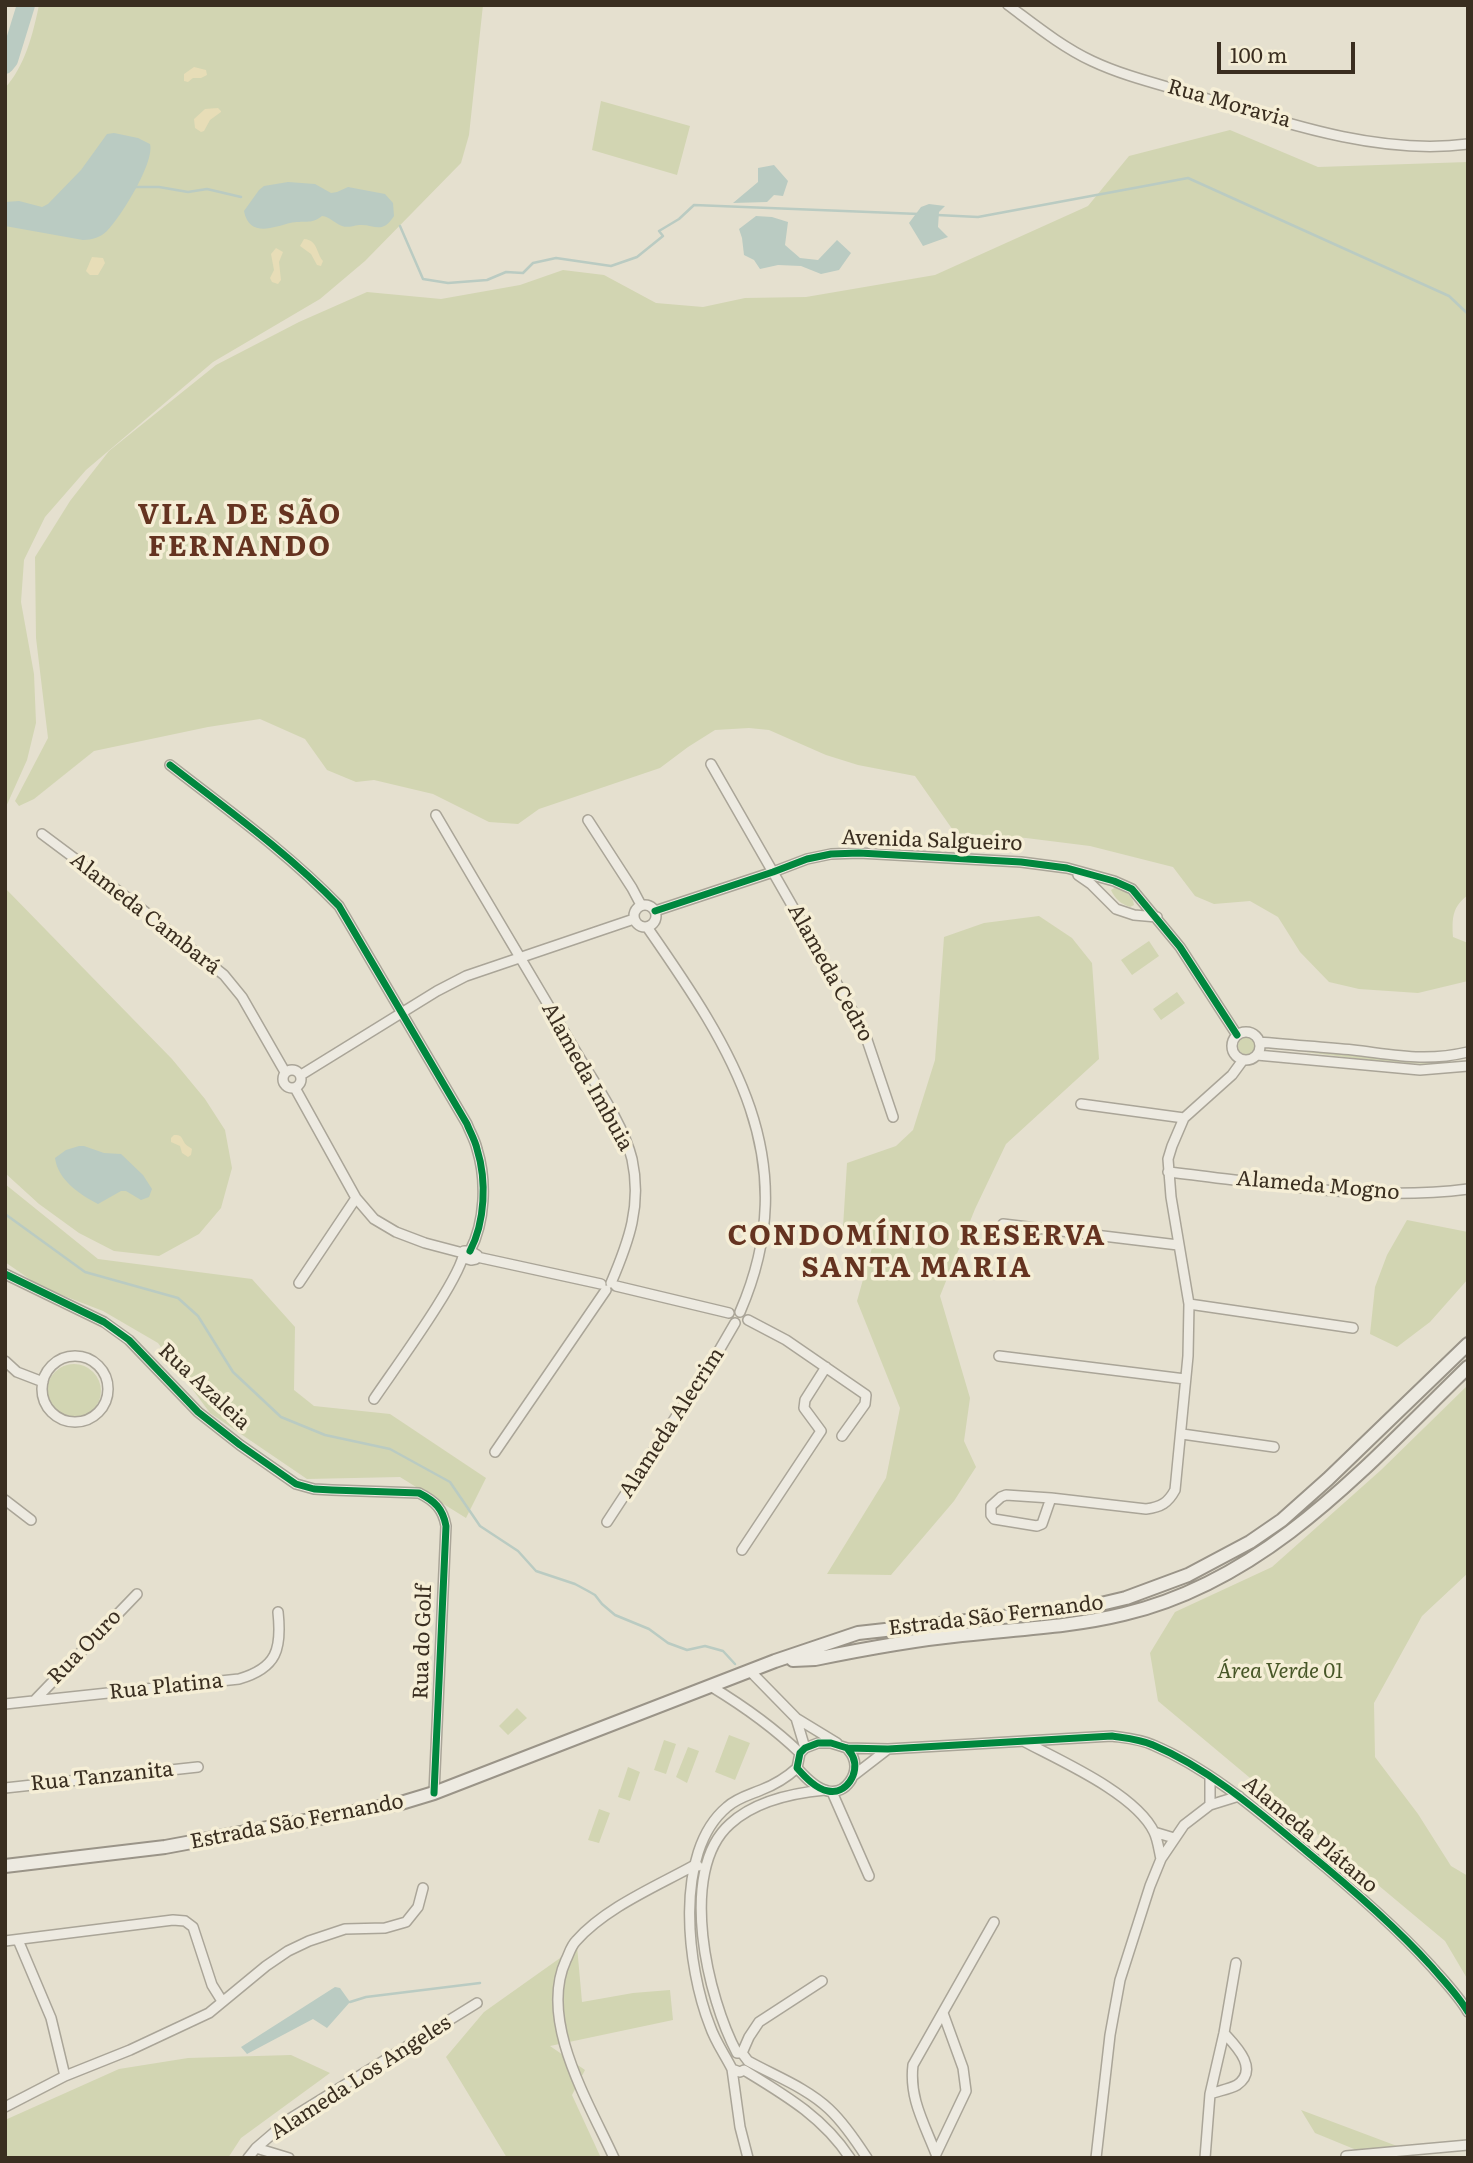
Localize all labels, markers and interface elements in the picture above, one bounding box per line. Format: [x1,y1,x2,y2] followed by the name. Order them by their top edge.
[1221,28,1359,72] scale bar
[1230,38,1287,69] text: 100 m
[1164,74,1294,134] street label: Rua Moravia
[139,499,341,565] district label: VILA DE SÃO FERNANDO
[841,825,1023,857] street label: Avenida Salgueiro
[65,848,225,980] street label: Alameda Cambará
[782,900,878,1046] street label: Alameda Cedro
[536,998,638,1156] street label: Alameda Imbuia
[1235,1166,1401,1206] street label: Alameda Mogno
[730,1220,1104,1286] district label: CONDOMÍNIO RESERVA SANTA MARIA
[153,1338,255,1436] street label: Rua Azaleia
[614,1343,730,1503] street label: Alameda Alecrim
[408,1584,438,1700] street label: Rua do Golf
[887,1590,1105,1642] street label: Estrada São Fernando
[43,1604,127,1690] street label: Rua Ouro
[1217,1659,1343,1685] park label: Área Verde 01
[108,1669,224,1705] street label: Rua Platina
[29,1757,175,1797] street label: Rua Tanzanita
[1237,1771,1383,1899] street label: Alameda Plátano
[188,1789,406,1855] street label: Estrada São Fernando
[266,2010,456,2146] street label: Alameda Los Angeles

